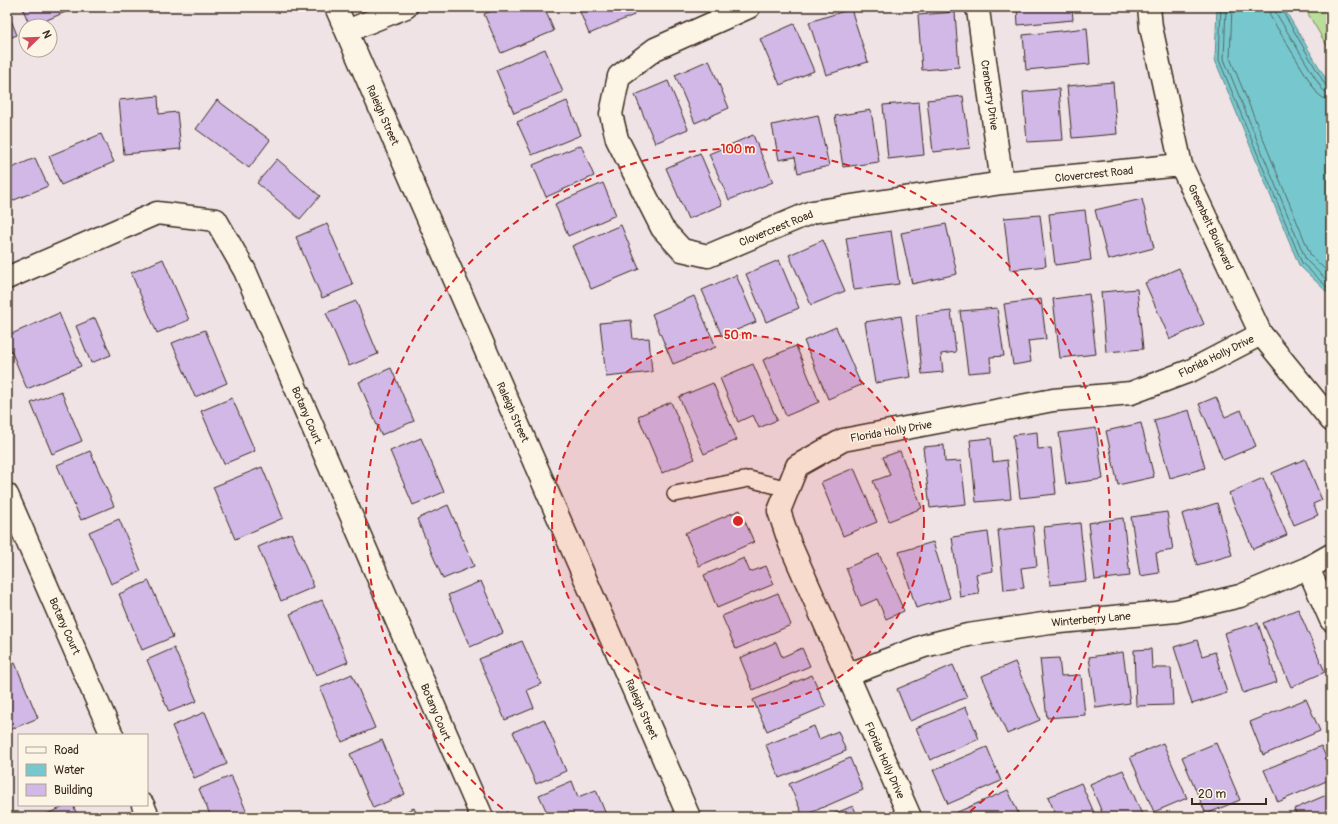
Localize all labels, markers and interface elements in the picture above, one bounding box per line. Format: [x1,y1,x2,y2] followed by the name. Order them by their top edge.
[18,18,58,58] north arrow
[39,28,54,41] text: N
[978,59,1001,132] street label: Cranberry Drive
[363,83,402,148] street label: Raleigh Street
[721,142,756,157] text: 100 m
[1054,164,1134,185] street label: Clovercrest Road
[1185,182,1236,272] street label: Greenbelt Boulevard
[737,208,815,249] street label: Clovercrest Road
[724,328,752,343] text: 50 m
[1176,332,1257,380] street label: Florida Holly Drive
[493,380,532,445] street label: Raleigh Street
[289,385,325,446] street label: Botany Court
[849,418,933,445] street label: Florida Holly Drive
[731,514,745,528] centre of rings
[46,596,83,657] street label: Botany Court
[1051,610,1132,629] street label: Winterberry Lane
[622,677,661,742] street label: Raleigh Street
[418,682,454,743] street label: Botany Court
[862,720,908,801] street label: Florida Holly Drive
[18,734,148,806] legend
[54,743,79,758] text: Road
[54,763,85,778] text: Water
[1192,780,1266,806] scale bar
[54,783,93,798] text: Building
[1198,787,1227,802] text: 20 m

